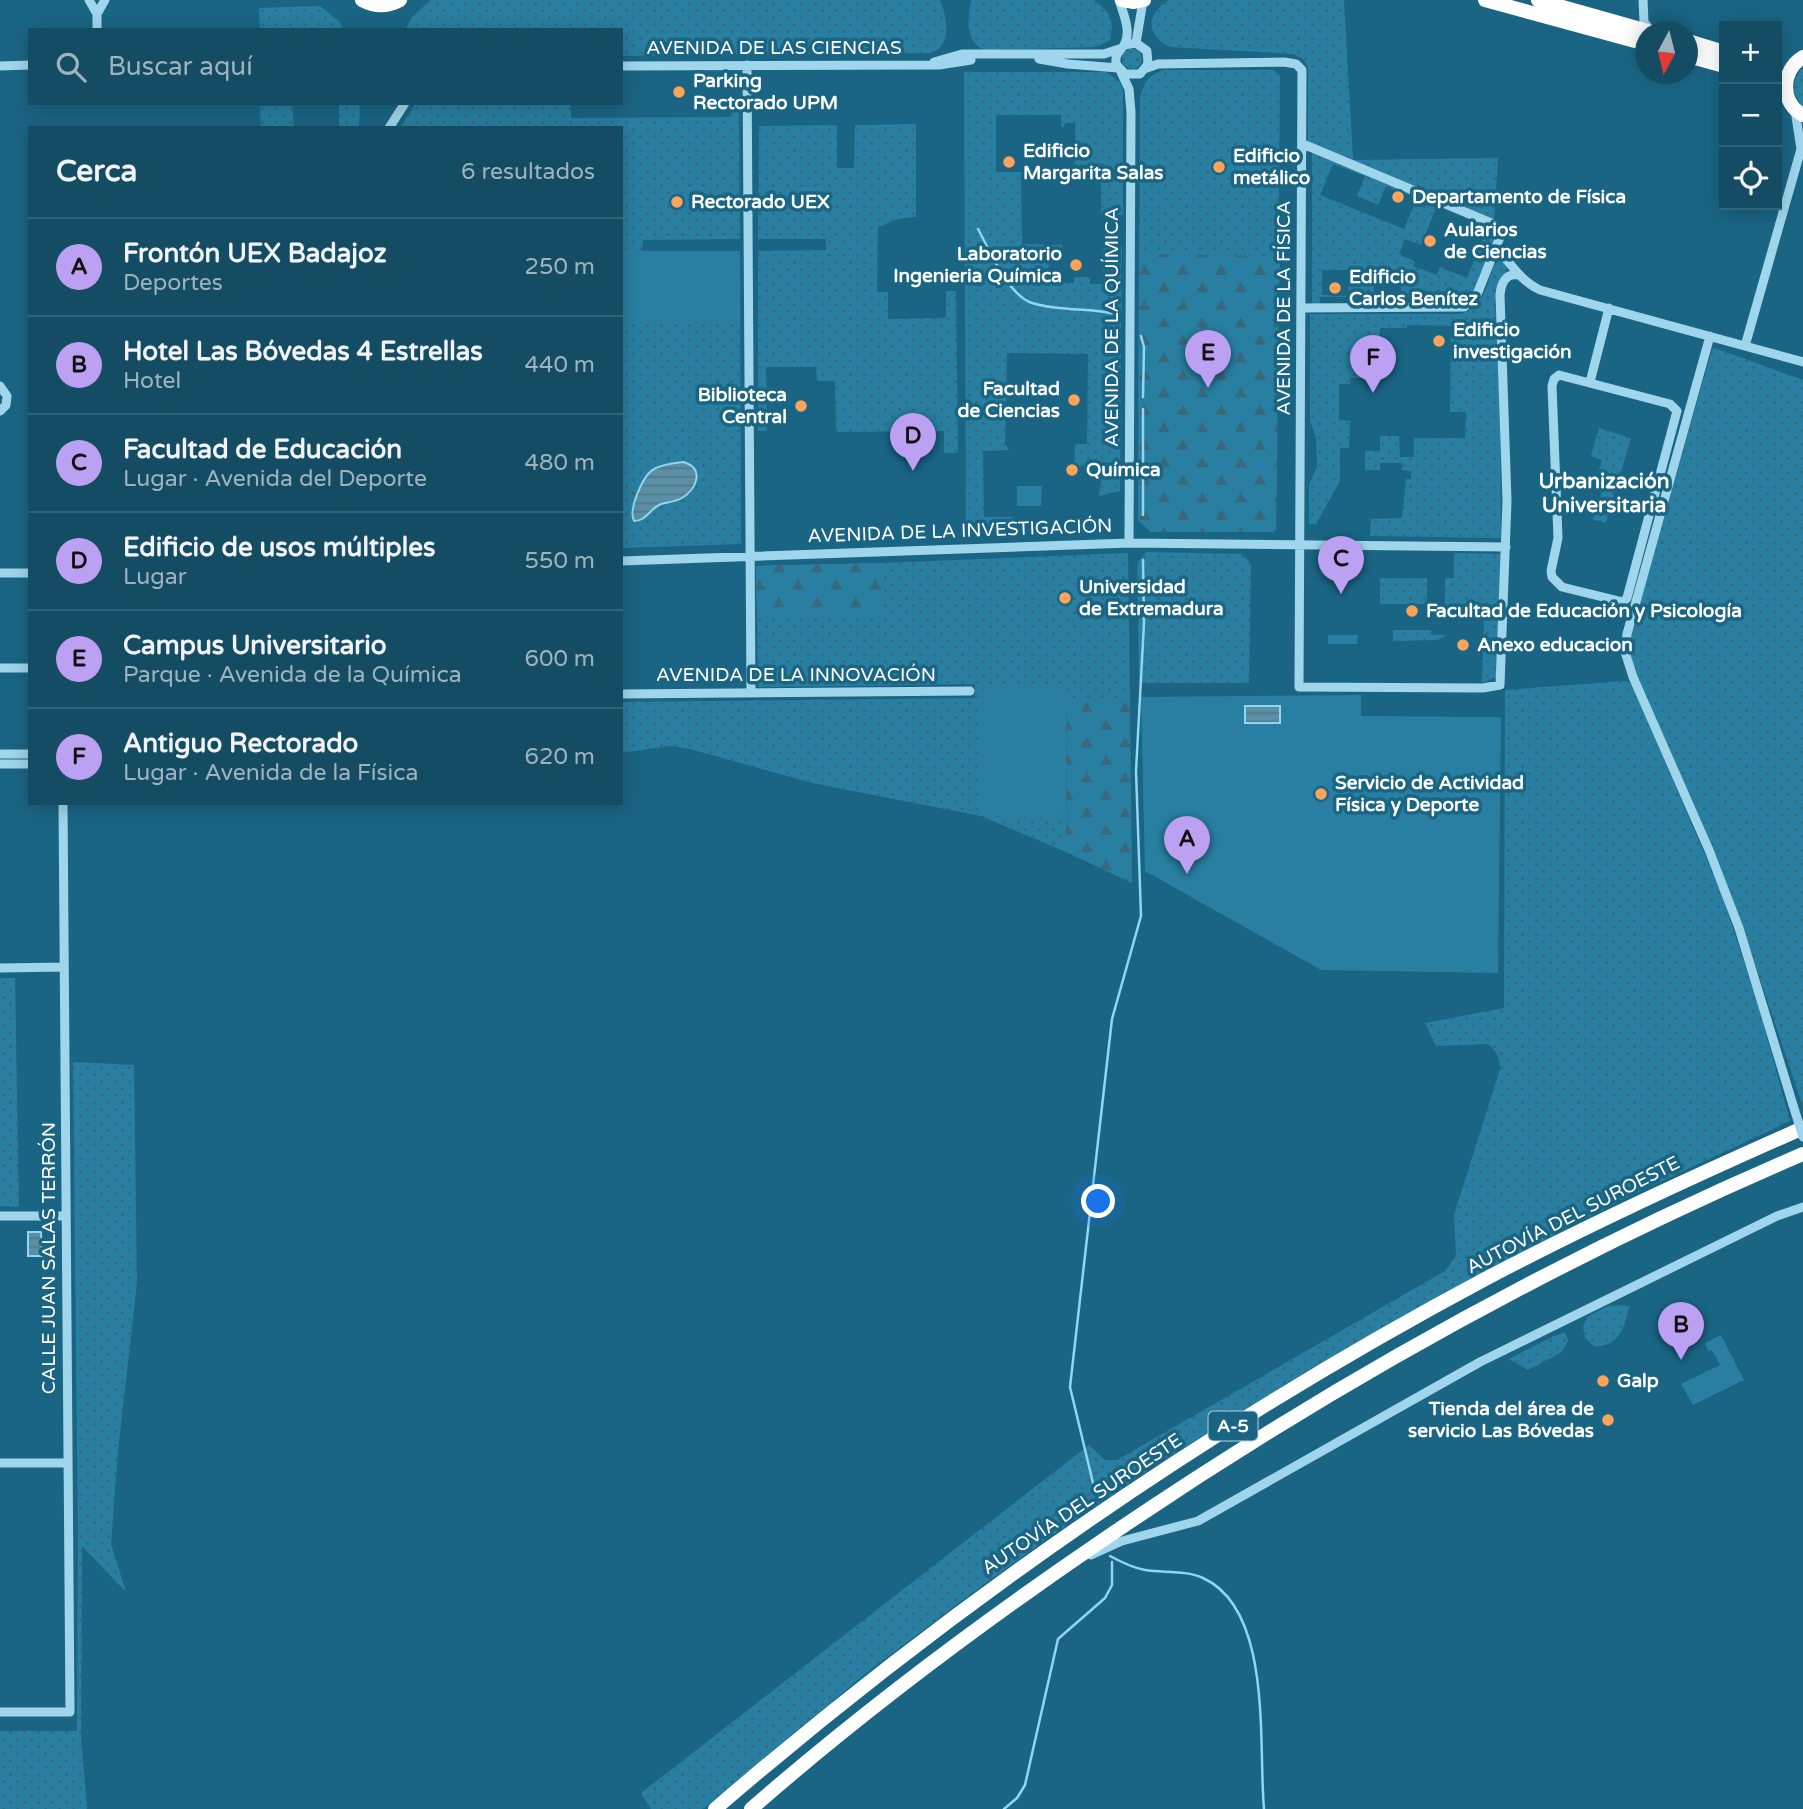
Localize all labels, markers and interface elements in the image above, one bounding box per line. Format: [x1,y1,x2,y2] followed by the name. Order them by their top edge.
[1635,21,1698,84] north arrow
[1719,21,1782,210] map controls
[1719,21,1782,84] button: +
[28,28,623,105] search box
[646,37,902,59] street label: AVENIDA DE LAS CIENCIAS
[52,48,90,86] icon: search
[108,51,253,82] text: Buscar aquí
[693,70,838,114] place label: Parking Rectorado UPM
[671,84,687,100] marker: Parking Rectorado UPM
[1719,84,1782,147] button: −
[1023,140,1164,185] place label: Edificio Margarita Salas
[1233,145,1310,189] place label: Edificio metálico
[1719,147,1782,210] button: locate
[56,153,137,190] text: Cerca
[1001,154,1017,170] marker: Edificio Margarita Salas
[461,158,595,186] text: 6 resultados
[1211,159,1227,175] marker: Edificio metálico
[1412,186,1626,209] place label: Departamento de Física
[1390,189,1406,205] marker: Departamento de Física
[691,191,830,213] place label: Rectorado UEX
[669,194,685,210] marker: Rectorado UEX
[1272,201,1295,415] street label: AVENIDA DE LA FÍSICA
[1100,207,1123,447] street label: AVENIDA DE LA QUÍMICA
[1444,219,1547,263] place label: Aularios de Ciencias
[1422,233,1438,249] marker: Aularios de Ciencias
[123,238,387,269] text: Frontón UEX Badajoz
[893,243,1062,288] place label: Laboratorio Ingenieria Química
[70,253,88,281] text: A
[525,253,595,281] text: 250 m
[1068,257,1084,273] marker: Laboratorio Ingenieria Química
[1349,266,1479,310] place label: Edificio Carlos Benítez
[123,269,223,297] text: Deportes
[1327,280,1343,296] marker: Edificio Carlos Benítez
[1453,319,1572,364] place label: Edificio investigación
[1185,330,1231,388] pin: E
[1431,333,1447,349] marker: Edificio investigación
[1350,335,1396,393] pin: F
[123,336,483,367] text: Hotel Las Bóvedas 4 Estrellas
[71,351,87,379] text: B
[525,351,595,379] text: 440 m
[123,367,181,395] text: Hotel
[957,378,1060,422] place label: Facultad de Ciencias
[698,384,787,428] place label: Biblioteca Central
[1066,392,1082,408] marker: Facultad de Ciencias
[793,398,809,414] marker: Biblioteca Central
[890,413,936,471] pin: D
[123,434,402,465] text: Facultad de Educación
[71,449,87,477] text: C
[525,449,595,477] text: 480 m
[1086,459,1161,481] place label: Química
[1064,462,1080,478] marker: Química
[123,465,427,493] text: Lugar · Avenida del Deporte
[1539,469,1669,518] district label: Urbanización Universitaria
[807,514,1113,547] street label: AVENIDA DE LA INVESTIGACIÓN
[123,532,435,563] text: Edificio de usos múltiples
[1318,536,1364,594] pin: C
[70,547,88,575] text: D
[525,547,595,575] text: 550 m
[123,563,187,591] text: Lugar
[1079,576,1224,620] place label: Universidad de Extremadura
[1057,590,1073,606] marker: Universidad de Extremadura
[1426,600,1742,623] place label: Facultad de Educación y Psicología
[1404,603,1420,619] marker: Facultad de Educación y Psicología
[123,630,387,661] text: Campus Universitario
[1477,634,1633,656] place label: Anexo educacion
[1455,637,1471,653] marker: Anexo educacion
[72,645,86,673] text: E
[525,645,595,673] text: 600 m
[123,661,462,689] text: Parque · Avenida de la Química
[656,663,936,686] street label: AVENIDA DE LA INNOVACIÓN
[123,728,358,759] text: Antiguo Rectorado
[72,743,86,771] text: F
[525,743,595,771] text: 620 m
[123,759,419,787] text: Lugar · Avenida de la Física
[1335,772,1524,817] place label: Servicio de Actividad Física y Deporte
[1313,786,1329,802] marker: Servicio de Actividad Física y Deporte
[1164,816,1210,874] pin: A
[37,1122,60,1394] street label: CALLE JUAN SALAS TERRÓN
[1462,1151,1683,1278] street label: AUTOVÍA DEL SUROESTE
[1081,1184,1115,1218] your location
[1658,1302,1704,1360] pin: B
[1617,1370,1659,1393] place label: Galp
[1595,1373,1611,1389] marker: Galp
[1408,1398,1594,1442] place label: Tienda del área de servicio Las Bóvedas
[1208,1412,1258,1441] road number: A-5
[1600,1412,1616,1428] marker: Tienda del área de servicio Las Bóvedas
[977,1428,1186,1579] street label: AUTOVÍA DEL SUROESTE

